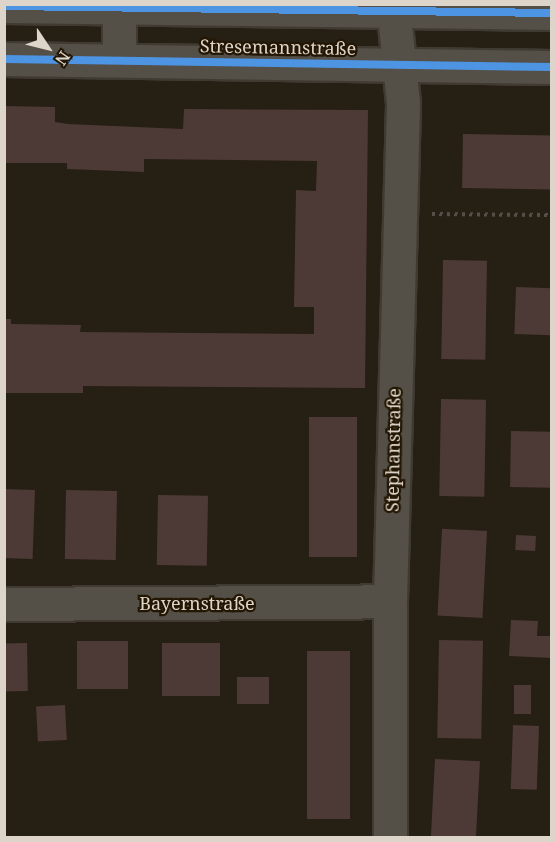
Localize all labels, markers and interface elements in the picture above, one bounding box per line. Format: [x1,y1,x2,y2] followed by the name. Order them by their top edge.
[18,18,78,78] north arrow
[200,35,356,59] street label: Stresemannstraße
[50,47,75,70] text: N
[381,388,405,512] street label: Stephanstraße
[139,592,255,614] street label: Bayernstraße

